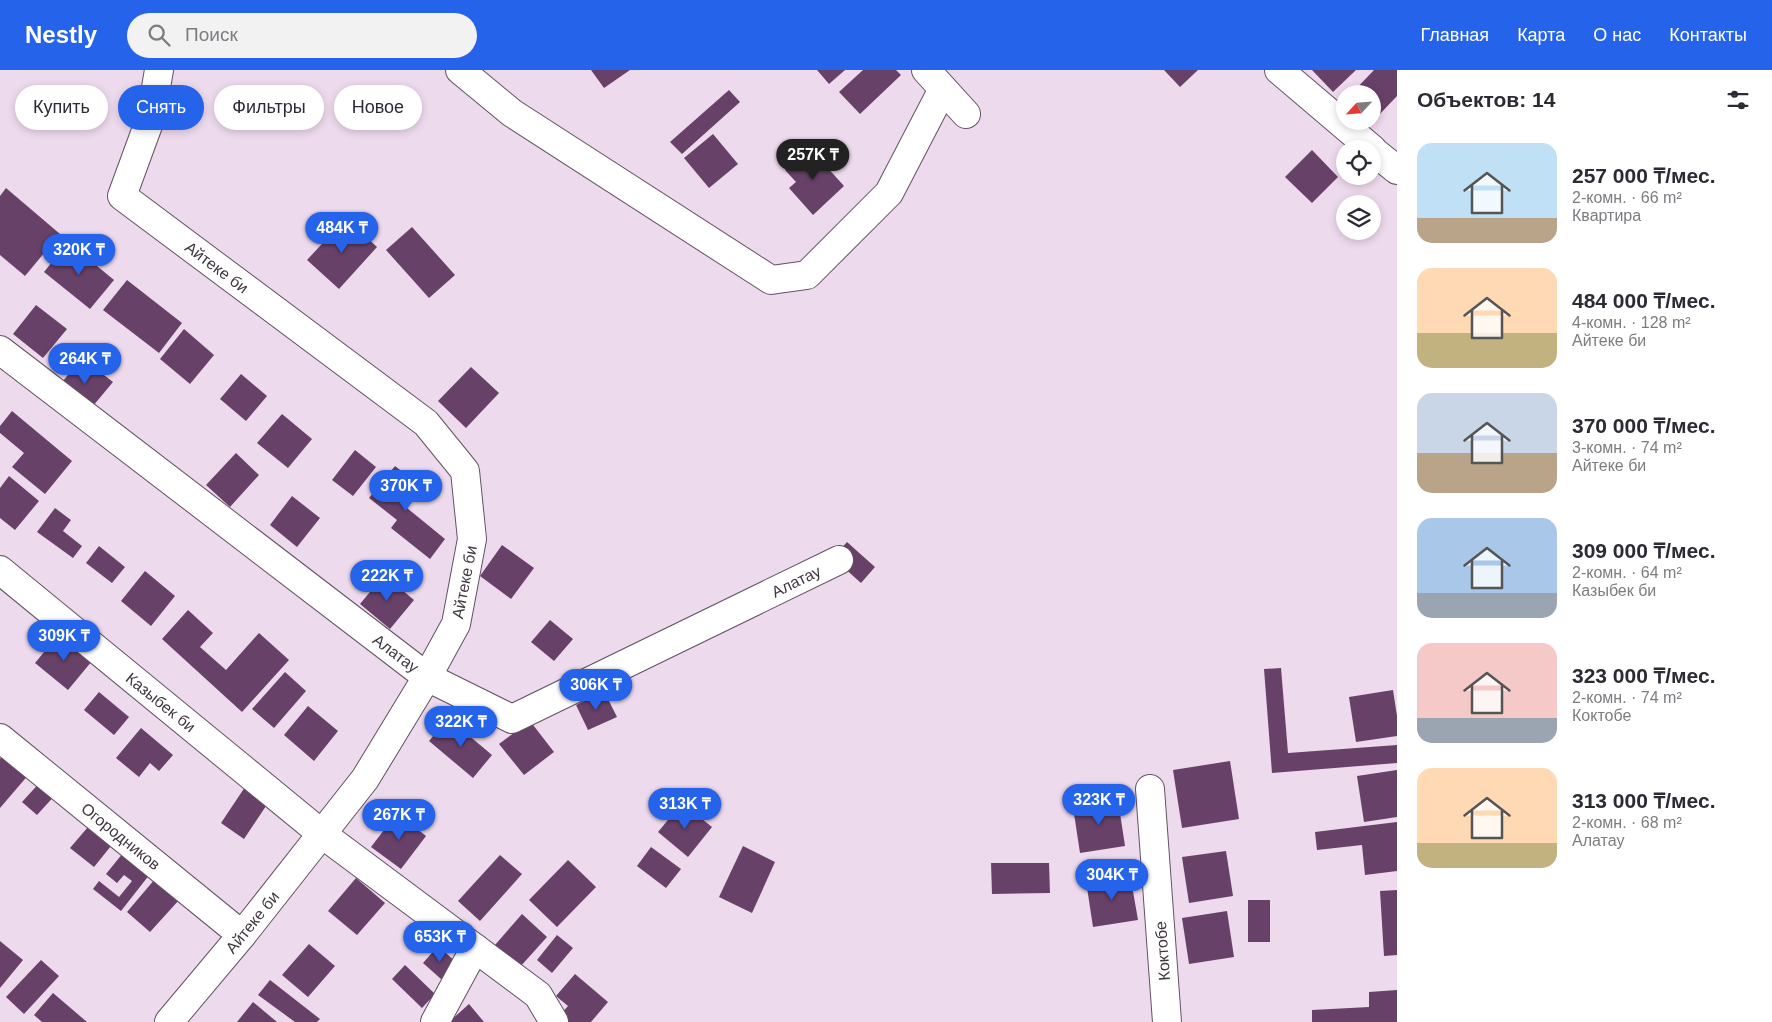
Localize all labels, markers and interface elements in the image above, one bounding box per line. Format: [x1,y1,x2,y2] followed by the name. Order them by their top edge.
[127,13,477,58] search box
[25,21,97,48] text: Nestly
[145,21,173,49] icon: search
[185,24,238,45] text: Поиск
[1421,25,1489,45] text: Главная
[1517,25,1565,45] text: Карта
[1593,25,1641,45] text: О нас
[1669,25,1747,45] text: Контакты
[15,85,108,130] chip: Купить
[118,85,204,130] chip: Снять
[214,85,324,130] chip: Фильтры
[334,85,422,130] chip: Новое
[1336,85,1381,130] north arrow
[1336,85,1381,240] map controls
[1724,86,1752,114] icon: filters
[1417,88,1555,111] text: Объектов: 14
[772,138,854,181] pin: 257K ₸
[1336,140,1381,185] button: locate
[787,146,839,163] text: 257K ₸
[1457,163,1517,223] icon: home
[1572,164,1716,187] text: 257 000 ₸/мес.
[1572,189,1682,206] text: 2-комн. · 66 m²
[1336,195,1381,240] button: layers
[1572,207,1641,224] text: Квартира
[301,212,383,254] pin: 484K ₸
[316,219,368,236] text: 484K ₸
[38,234,120,276] pin: 320K ₸
[182,238,251,297] street label: Айтеке би
[53,241,105,258] text: 320K ₸
[1457,288,1517,348] icon: home
[1572,289,1716,312] text: 484 000 ₸/мес.
[1572,314,1691,331] text: 4-комн. · 128 m²
[1572,332,1646,349] text: Айтеке би
[44,342,126,385] pin: 264K ₸
[59,350,111,367] text: 264K ₸
[1457,413,1517,473] icon: home
[1572,414,1716,437] text: 370 000 ₸/мес.
[1572,439,1682,456] text: 3-комн. · 74 m²
[1572,457,1646,474] text: Айтеке би
[365,470,447,512] pin: 370K ₸
[380,477,432,494] text: 370K ₸
[1457,538,1517,598] icon: home
[1572,539,1716,562] text: 309 000 ₸/мес.
[449,544,480,620] street label: Айтеке би
[346,560,428,602] pin: 222K ₸
[769,562,824,601] street label: Алатау
[1572,564,1682,581] text: 2-комн. · 64 m²
[361,567,413,584] text: 222K ₸
[1572,582,1656,599] text: Казыбек би
[23,620,105,662] pin: 309K ₸
[38,627,90,644] text: 309K ₸
[370,631,422,676] street label: Алатау
[1457,663,1517,723] icon: home
[1572,664,1716,687] text: 323 000 ₸/мес.
[555,668,637,711] pin: 306K ₸
[123,669,199,736] street label: Казыбек би
[570,676,622,693] text: 306K ₸
[1572,689,1682,706] text: 2-комн. · 74 m²
[420,706,502,748] pin: 322K ₸
[1572,707,1631,724] text: Коктобе
[435,713,487,730] text: 322K ₸
[1058,784,1140,826] pin: 323K ₸
[644,788,726,830] pin: 313K ₸
[1457,788,1517,848] icon: home
[1572,789,1716,812] text: 313 000 ₸/мес.
[1073,791,1125,808] text: 323K ₸
[659,795,711,812] text: 313K ₸
[358,798,440,841] pin: 267K ₸
[78,800,163,873] street label: Огородников
[373,806,425,823] text: 267K ₸
[1572,814,1682,831] text: 2-комн. · 68 m²
[1572,832,1624,849] text: Алатау
[1071,858,1153,901] pin: 304K ₸
[1086,866,1138,883] text: 304K ₸
[222,888,282,957] street label: Айтеке би
[399,920,481,963] pin: 653K ₸
[1152,921,1173,981] street label: Коктобе
[414,928,466,945] text: 653K ₸

